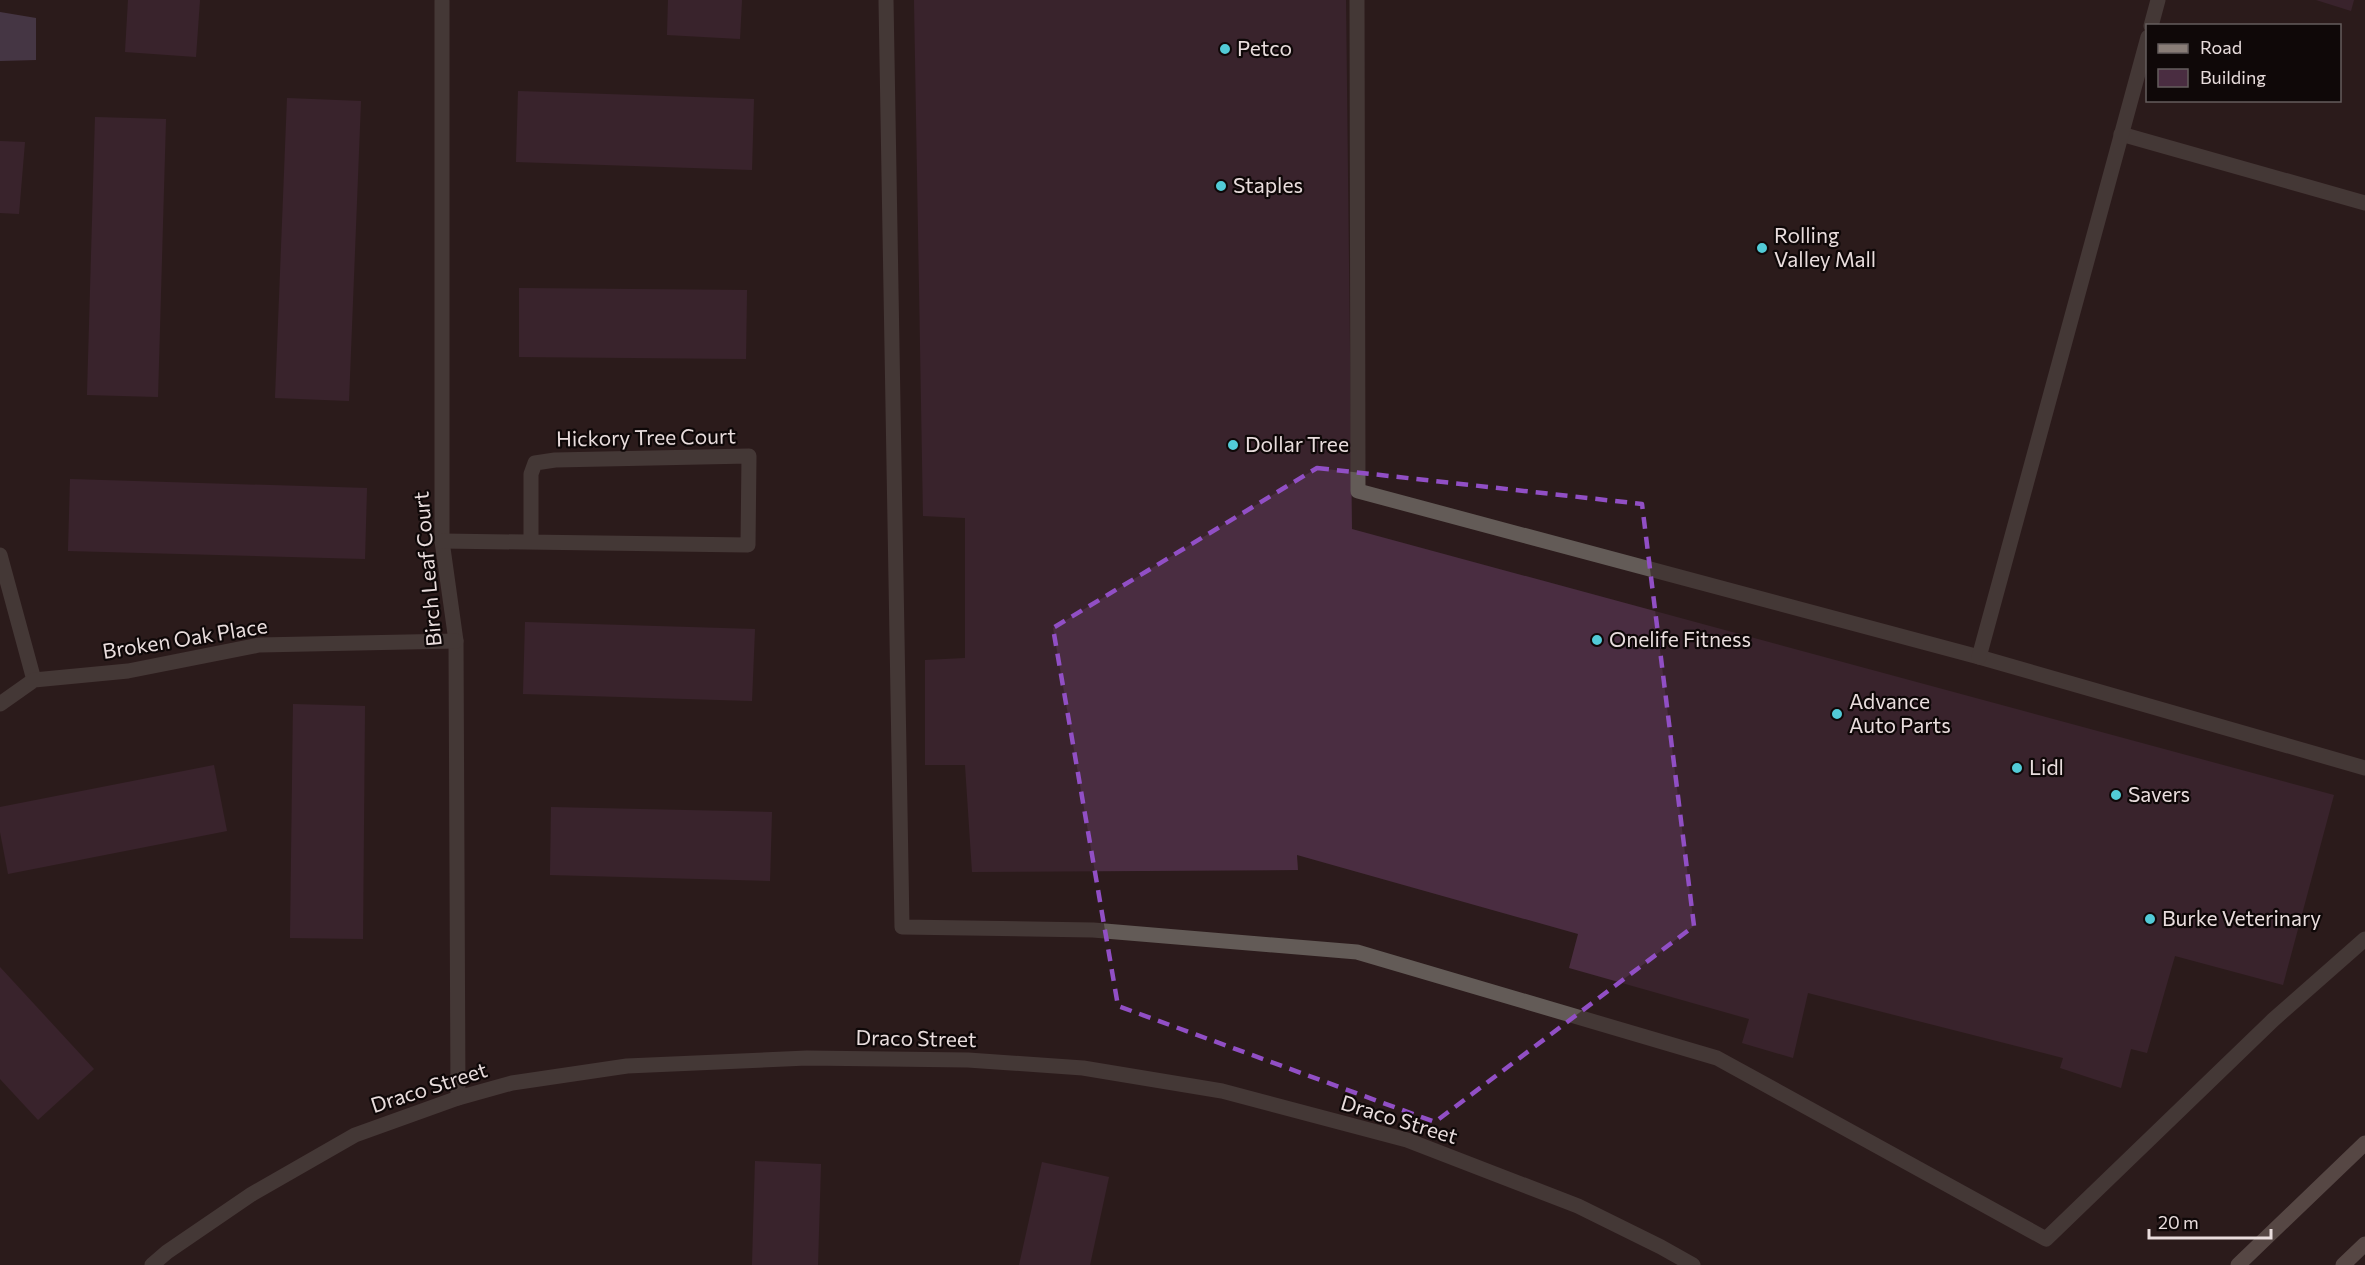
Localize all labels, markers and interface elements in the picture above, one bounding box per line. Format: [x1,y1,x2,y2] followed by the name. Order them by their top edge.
[2146,24,2341,102] legend
[1237,35,1292,60] place label: Petco
[2200,36,2242,58] text: Road
[1218,42,1232,56] marker: Petco
[2200,66,2266,88] text: Building
[1233,172,1303,197] place label: Staples
[1214,179,1228,193] marker: Staples
[1774,222,1876,271] place label: Rolling Valley Mall
[1755,241,1769,255] marker: Rolling Valley Mall
[556,422,736,451] street label: Hickory Tree Court
[1245,431,1349,456] place label: Dollar Tree
[1226,438,1240,452] marker: Dollar Tree
[407,491,446,648] street label: Birch Leaf Court
[100,612,269,663] street label: Broken Oak Place
[1609,626,1751,651] place label: Onelife Fitness
[1590,633,1604,647] marker: Onelife Fitness
[1849,688,1951,737] place label: Advance Auto Parts
[1830,707,1844,721] marker: Advance Auto Parts
[2029,754,2064,779] place label: Lidl
[2010,761,2024,775] marker: Lidl
[2128,781,2190,806] place label: Savers
[2109,788,2123,802] marker: Savers
[2162,905,2321,930] place label: Burke Veterinary
[2143,912,2157,926] marker: Burke Veterinary
[855,1024,977,1051] street label: Draco Street
[367,1056,490,1117] street label: Draco Street
[1338,1089,1461,1148] street label: Draco Street
[2149,1202,2270,1240] scale bar
[2158,1211,2199,1233] text: 20 m

